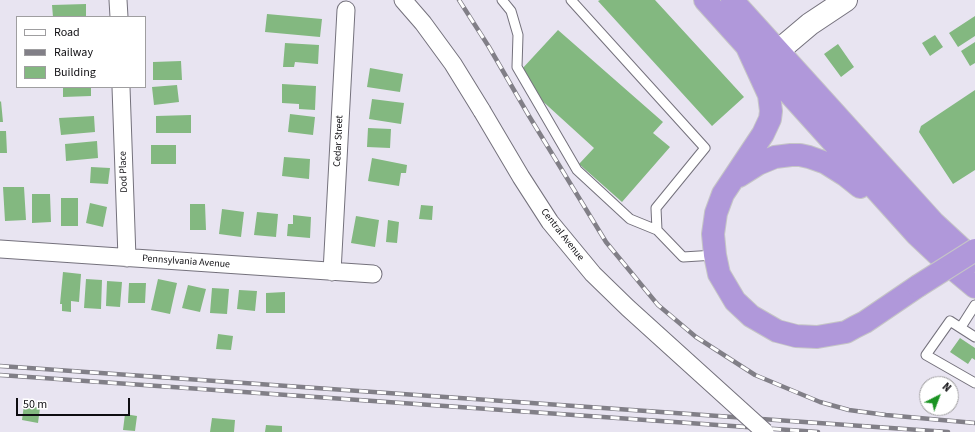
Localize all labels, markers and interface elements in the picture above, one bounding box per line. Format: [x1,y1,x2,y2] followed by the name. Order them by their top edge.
[16,16,146,88] legend
[54,24,80,41] text: Road
[54,44,93,61] text: Railway
[54,64,96,81] text: Building
[332,115,346,167] street label: Cedar Street
[117,151,131,193] street label: Dod Place
[538,206,586,264] street label: Central Avenue
[142,253,230,271] street label: Pennsylvania Avenue
[919,376,959,416] north arrow
[939,379,954,395] text: N
[18,390,132,416] scale bar
[23,396,47,413] text: 50 m

